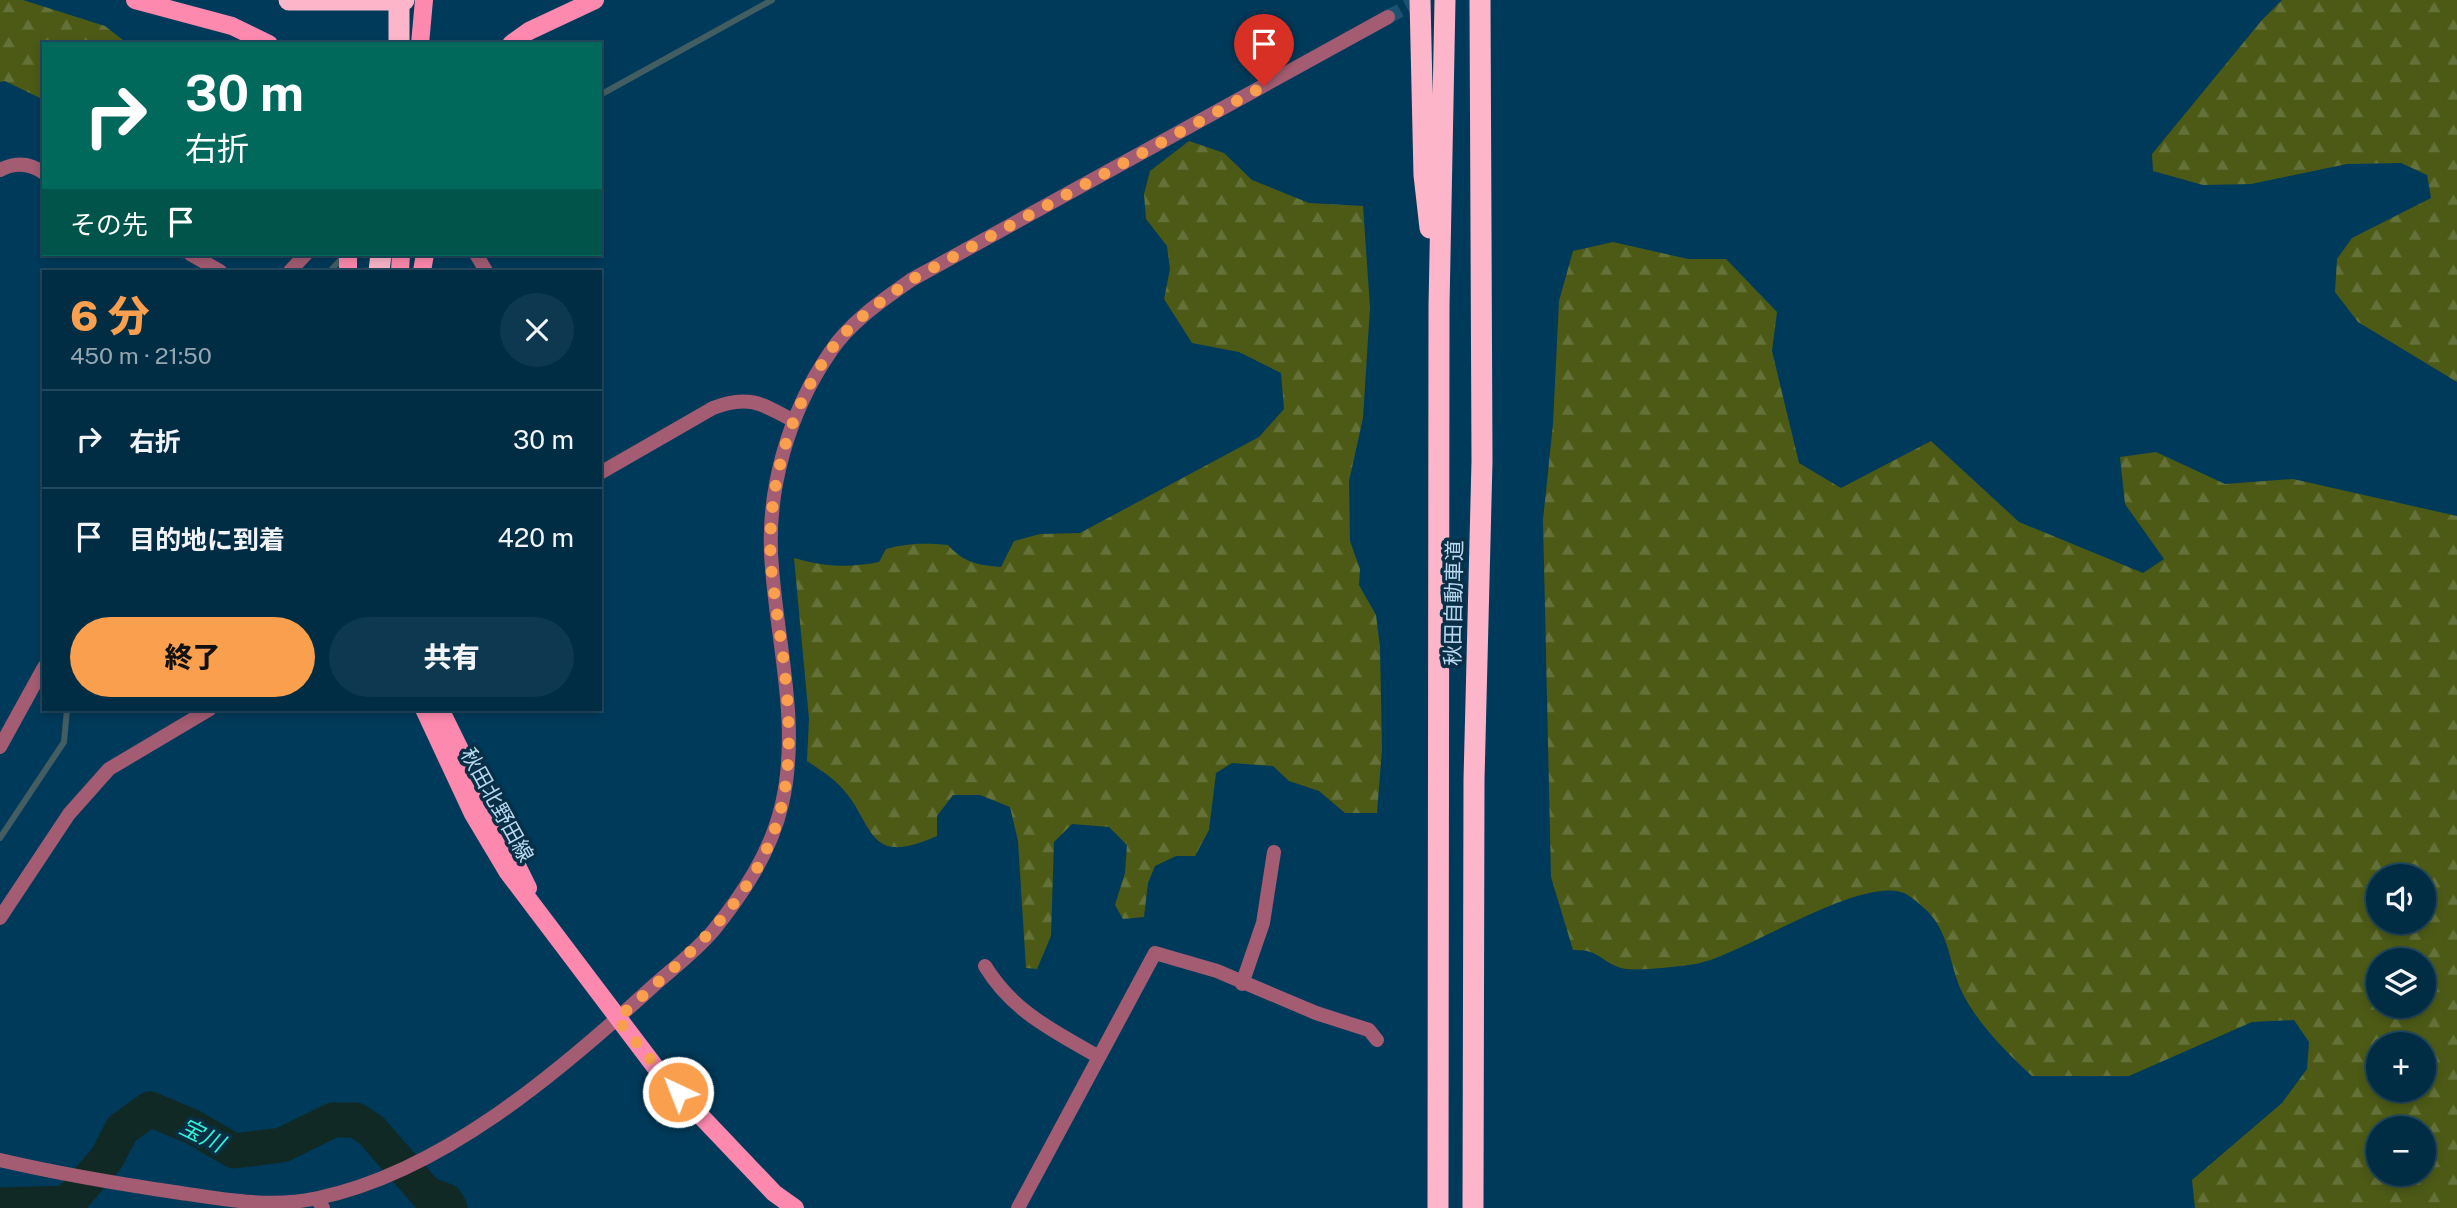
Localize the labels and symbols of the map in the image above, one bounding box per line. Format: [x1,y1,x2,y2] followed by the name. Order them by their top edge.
[1234,14,1294,86] pin
[1440,540,1467,666] street label: 秋田自動車道
[456,744,539,866] street label: 秋田北野田線
[641,1055,715,1129] position arrow
[176,1112,232,1158] water label: 宝川

